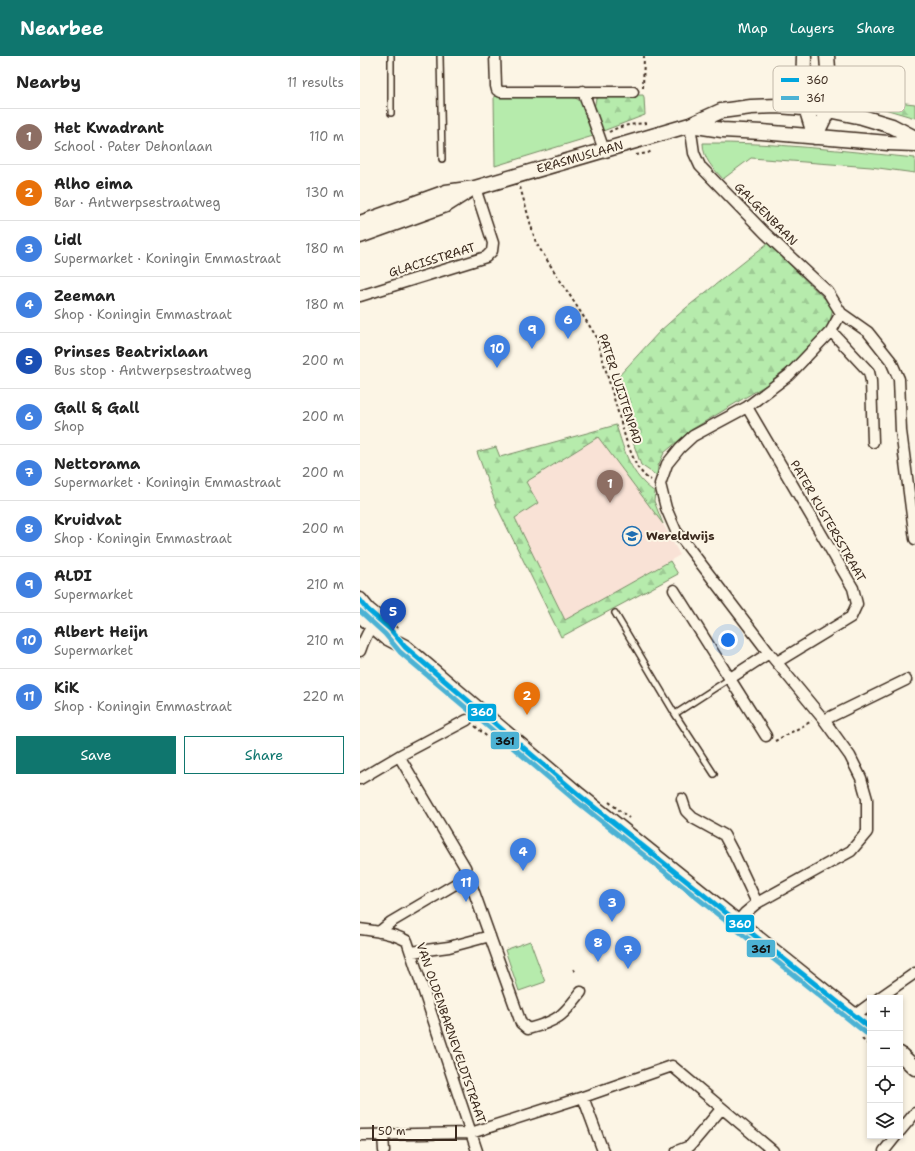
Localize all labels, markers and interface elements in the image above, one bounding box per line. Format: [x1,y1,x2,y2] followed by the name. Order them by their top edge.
[20,16,104,41] text: Nearbee
[738,19,768,37] text: Map
[790,19,834,37] text: Layers
[856,19,895,37] text: Share
[773,66,905,112] legend
[16,71,81,93] text: Nearby
[806,73,829,88] text: 360
[287,74,344,91] text: 11 results
[806,91,825,106] text: 361
[54,118,164,138] text: Het Kwadrant
[26,128,32,145] text: 1
[309,128,344,145] text: 110 m
[535,137,625,177] street label: ERASMUSLAAN
[54,138,212,155] text: School · Pater Dehonlaan
[54,174,133,194] text: Alho eima
[731,179,801,249] street label: GALGENBAAN
[24,184,34,201] text: 2
[306,184,344,201] text: 130 m
[54,194,221,211] text: Bar · Antwerpsestraatweg
[54,230,82,250] text: Lidl
[387,239,478,281] street label: GLACISSTRAAT
[24,240,34,257] text: 3
[305,240,344,257] text: 180 m
[54,250,281,267] text: Supermarket · Koningin Emmastraat
[54,286,115,306] text: Zeeman
[24,296,34,313] text: 4
[305,296,344,313] text: 180 m
[54,306,232,323] text: Shop · Koningin Emmastraat
[555,306,581,339] pin: 6
[519,316,545,349] pin: 9
[595,332,645,446] street label: PATER LUIJTENPAD
[484,335,510,368] pin: 10
[54,342,208,362] text: Prinses Beatrixlaan
[25,352,33,369] text: 5
[302,352,344,369] text: 200 m
[54,362,251,379] text: Bus stop · Antwerpsestraatweg
[54,398,139,418] text: Gall & Gall
[24,408,34,425] text: 6
[302,408,344,425] text: 200 m
[54,418,84,435] text: Shop
[54,454,140,474] text: Nettorama
[787,457,870,585] street label: PATER KUSTERSSTRAAT
[24,464,34,481] text: 7
[302,464,344,481] text: 200 m
[597,470,623,503] pin: 1
[54,474,281,491] text: Supermarket · Koningin Emmastraat
[54,510,122,530] text: Kruidvat
[24,520,34,537] text: 8
[302,520,344,537] text: 200 m
[621,525,643,547] school or university icon: Wereldwijs
[646,528,714,544] place label: Wereldwijs
[54,530,232,547] text: Shop · Koningin Emmastraat
[54,566,92,586] text: ALDI
[24,576,34,593] text: 9
[306,576,344,593] text: 210 m
[54,586,133,603] text: Supermarket
[380,598,406,631] pin: 5
[54,622,148,642] text: Albert Heijn
[718,630,738,650] your location
[22,632,36,649] text: 10
[306,632,344,649] text: 210 m
[54,642,133,659] text: Supermarket
[54,678,79,698] text: KiK
[514,682,540,715] pin: 2
[23,688,35,705] text: 11
[302,688,344,705] text: 220 m
[54,698,232,715] text: Shop · Koningin Emmastraat
[467,703,497,722] line badge: 360
[470,705,494,720] text: 360
[490,731,520,750] line badge: 361
[495,734,515,749] text: 361
[16,736,176,774] button: Save
[184,736,344,774] button: Share
[510,838,536,871] pin: 4
[453,869,479,902] pin: 11
[599,889,625,922] pin: 3
[725,914,755,933] line badge: 360
[728,917,752,932] text: 360
[585,929,611,962] pin: 8
[615,936,641,969] pin: 7
[746,939,776,958] line badge: 361
[412,940,490,1126] street label: VAN OLDENBARNEVELDTSTRAAT
[751,942,771,957] text: 361
[867,995,903,1139] map controls
[867,995,903,1031] button: +
[867,1031,903,1067] button: −
[867,1067,903,1103] button: locate
[867,1103,903,1139] button: layers
[372,1123,457,1142] scale bar
[378,1124,406,1139] text: 50 m

